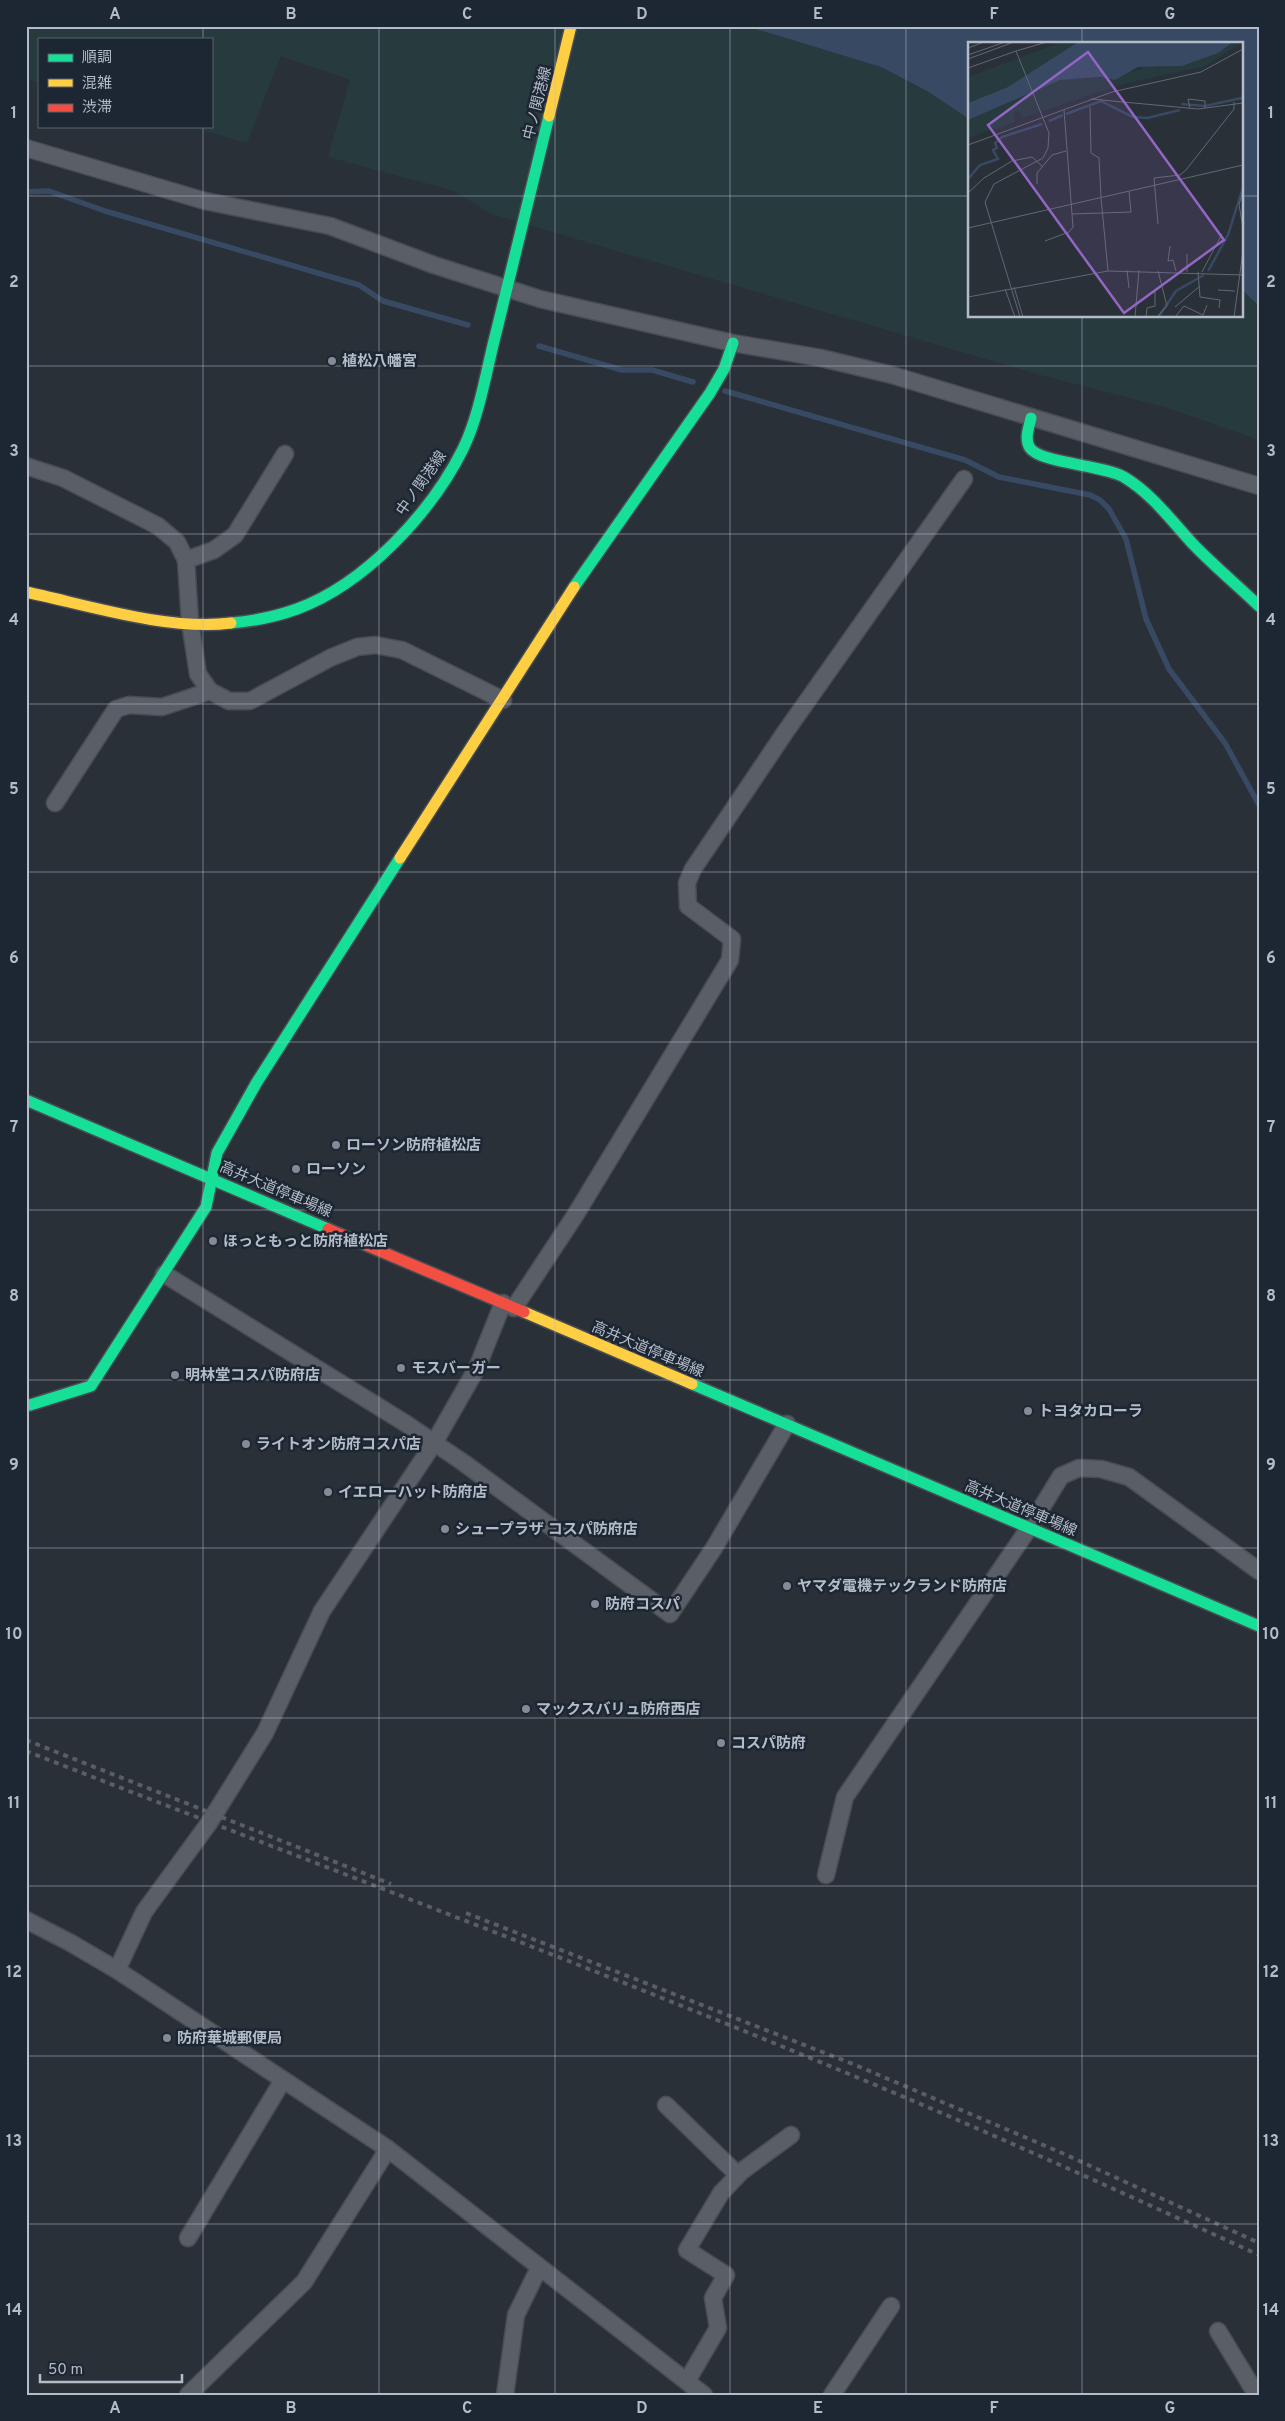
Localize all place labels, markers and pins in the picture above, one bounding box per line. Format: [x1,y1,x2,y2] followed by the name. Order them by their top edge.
[342,352,417,372] place label: 植松八幡宮
[326,355,338,367] marker: 植松八幡宮
[346,1136,481,1156] place label: ローソン防府植松店
[330,1139,342,1151] marker: ローソン防府植松店
[306,1161,366,1180] place label: ローソン
[290,1163,302,1175] marker: ローソン
[223,1232,388,1252] place label: ほっともっと防府植松店
[207,1235,219,1247] marker: ほっともっと防府植松店
[411,1360,501,1379] place label: モスバーガー
[395,1362,407,1374] marker: モスバーガー
[185,1367,320,1386] place label: 明林堂コスパ防府店
[169,1369,181,1381] marker: 明林堂コスパ防府店
[1038,1403,1143,1422] place label: トヨタカローラ
[1022,1405,1034,1417] marker: トヨタカローラ
[256,1436,421,1455] place label: ライトオン防府コスパ店
[240,1438,252,1450] marker: ライトオン防府コスパ店
[338,1484,488,1503] place label: イエローハット防府店
[322,1486,334,1498] marker: イエローハット防府店
[455,1521,638,1540] place label: シュープラザ コスパ防府店
[439,1523,451,1535] marker: シュープラザ コスパ防府店
[797,1577,1007,1597] place label: ヤマダ電機テックランド防府店
[781,1580,793,1592] marker: ヤマダ電機テックランド防府店
[605,1596,680,1615] place label: 防府コスパ
[589,1598,601,1610] marker: 防府コスパ
[536,1701,701,1720] place label: マックスバリュ防府西店
[520,1703,532,1715] marker: マックスバリュ防府西店
[731,1735,806,1754] place label: コスパ防府
[715,1737,727,1749] marker: コスパ防府
[177,2029,282,2049] place label: 防府華城郵便局
[161,2032,173,2044] marker: 防府華城郵便局

